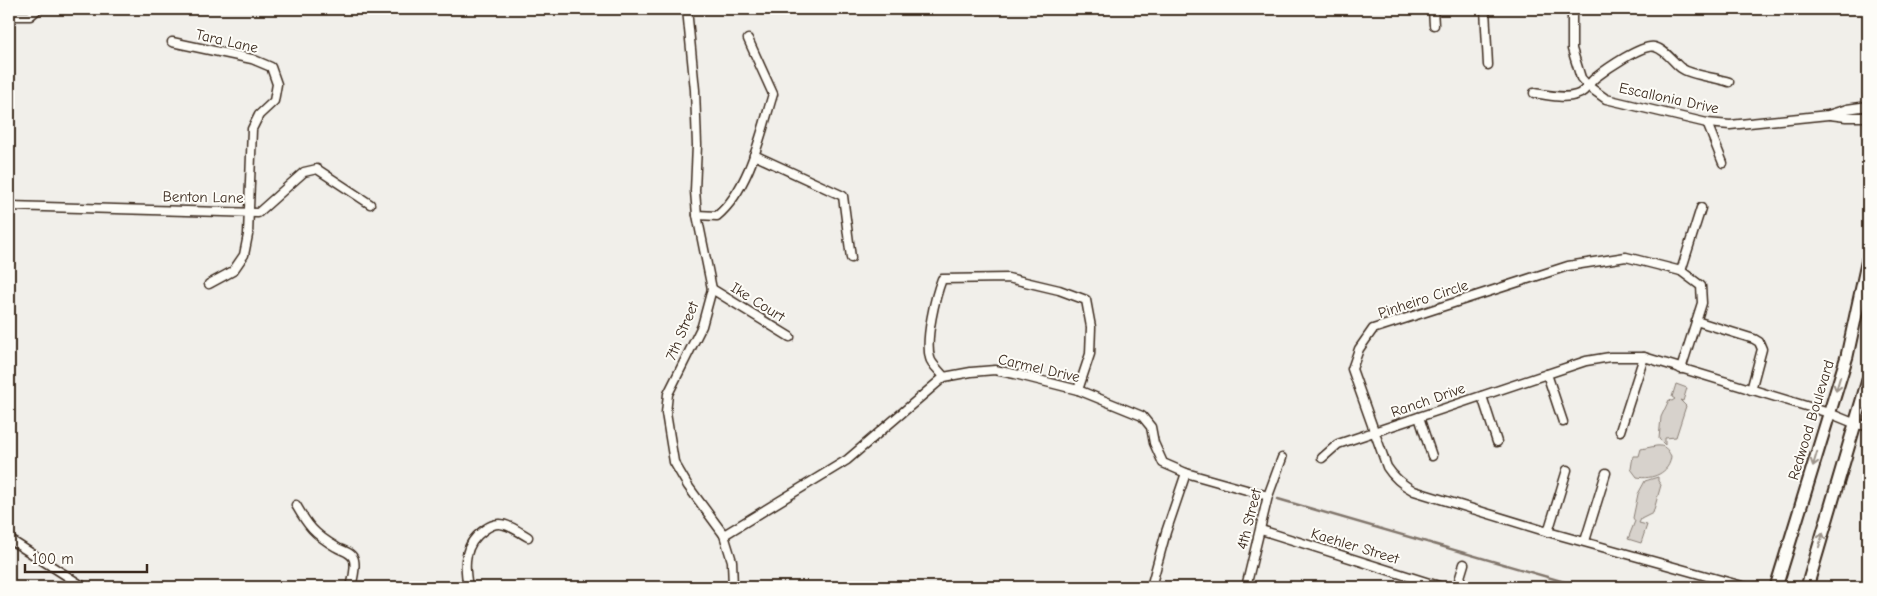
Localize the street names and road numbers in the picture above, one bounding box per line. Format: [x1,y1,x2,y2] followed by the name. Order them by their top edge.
[194,25,260,57] street label: Tara Lane
[1618,79,1721,117] street label: Escallonia Drive
[162,187,244,207] street label: Benton Lane
[1376,276,1471,322] street label: Pinheiro Circle
[728,278,789,326] street label: Ike Court
[662,298,703,363] street label: 7th Street
[996,350,1082,386] street label: Carmel Drive
[1784,358,1838,482] street label: Redwood Boulevard
[1388,379,1468,421] street label: Ranch Drive
[1233,486,1265,551] street label: 4th Street
[1309,524,1402,568] street label: Kaehler Street

